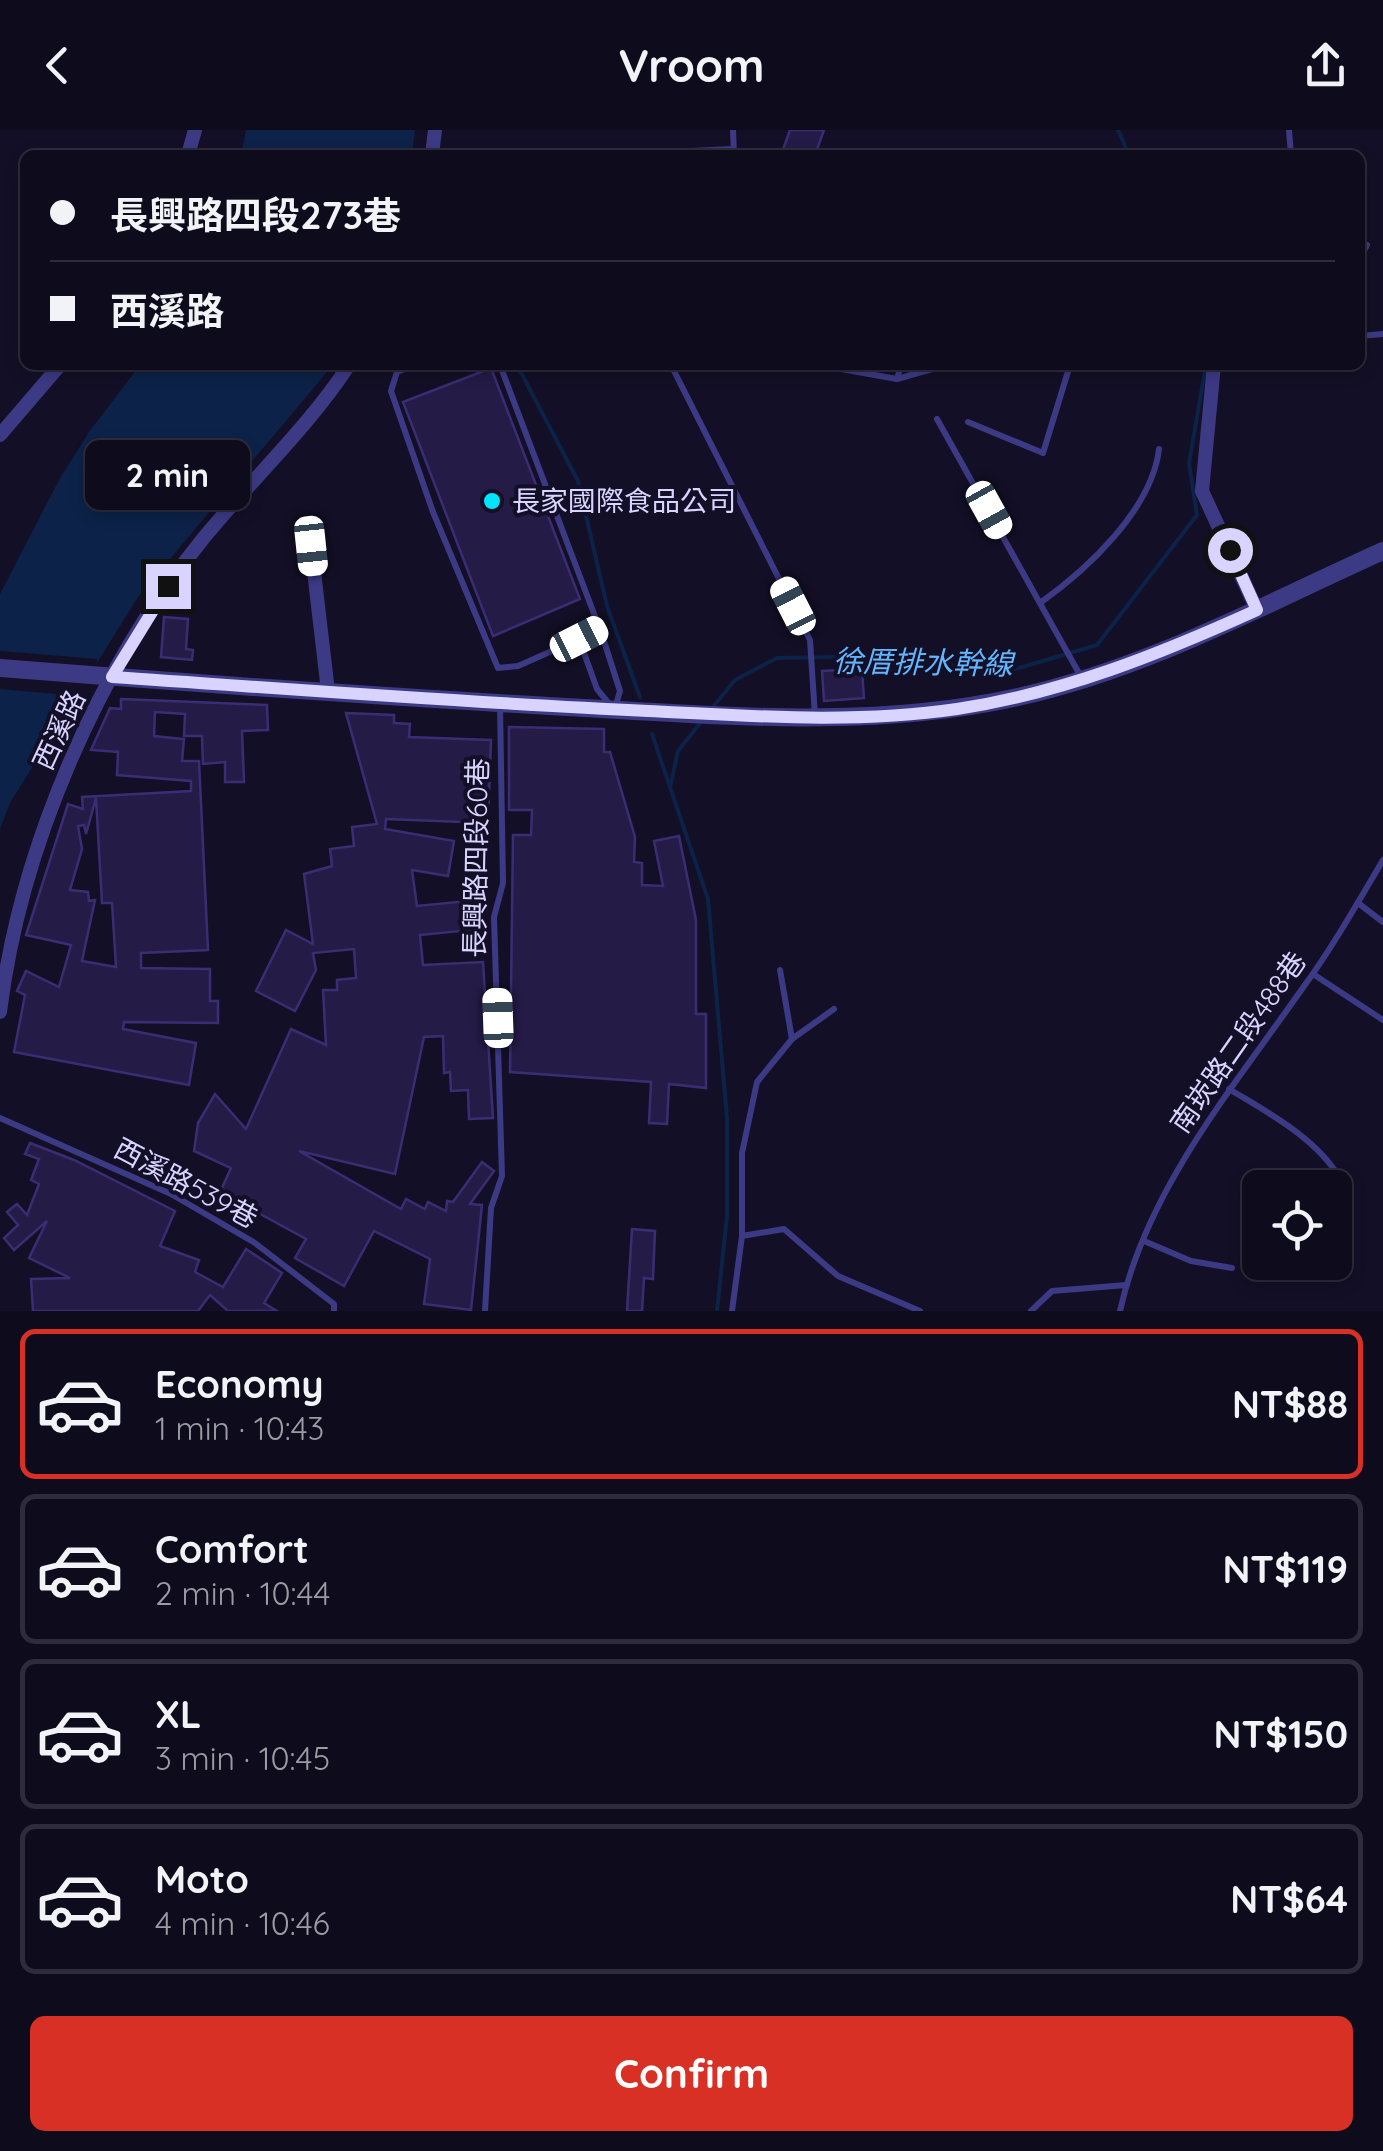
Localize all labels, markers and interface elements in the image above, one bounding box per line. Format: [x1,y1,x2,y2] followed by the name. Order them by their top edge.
[618,37,765,93] text: Vroom
[30,38,85,93] icon: back
[1298,38,1353,93] icon: share
[110,191,401,239] text: 長興路四段273巷
[110,287,224,335] text: 西溪路
[86,441,250,511] callout: 2 min
[126,455,209,495] text: 2 min
[961,476,1017,544] car
[512,483,736,518] place label: 長家國際食品公司
[481,490,503,512] marker: 長家國際食品公司
[293,515,329,577] car
[1208,528,1253,573] route start
[146,564,191,609] route end
[766,572,820,640] car
[545,612,613,666] car
[833,641,1016,683] water label: 徐厝排水幹線
[25,684,92,775] street label: 西溪路
[456,758,495,958] street label: 長興路四段60巷
[1162,944,1313,1139] street label: 南崁路二段488巷
[482,987,514,1049] car
[108,1130,264,1235] street label: 西溪路539巷
[1242,1170,1352,1280] map controls
[1242,1170,1352,1280] button: locate
[35,1359,125,1449] icon: car
[155,1360,324,1408] text: Economy
[1232,1380,1348,1428] text: NT$88
[155,1408,324,1448] text: 1 min · 10:43
[35,1524,125,1614] icon: car
[155,1525,309,1573] text: Comfort
[1222,1545,1348,1593] text: NT$119
[155,1573,330,1613] text: 2 min · 10:44
[35,1689,125,1779] icon: car
[155,1690,201,1738] text: XL
[1214,1710,1348,1758] text: NT$150
[155,1738,330,1778] text: 3 min · 10:45
[35,1854,125,1944] icon: car
[155,1855,249,1903] text: Moto
[1230,1875,1348,1923] text: NT$64
[155,1903,330,1943] text: 4 min · 10:46
[30,2016,1353,2131] button: Confirm

